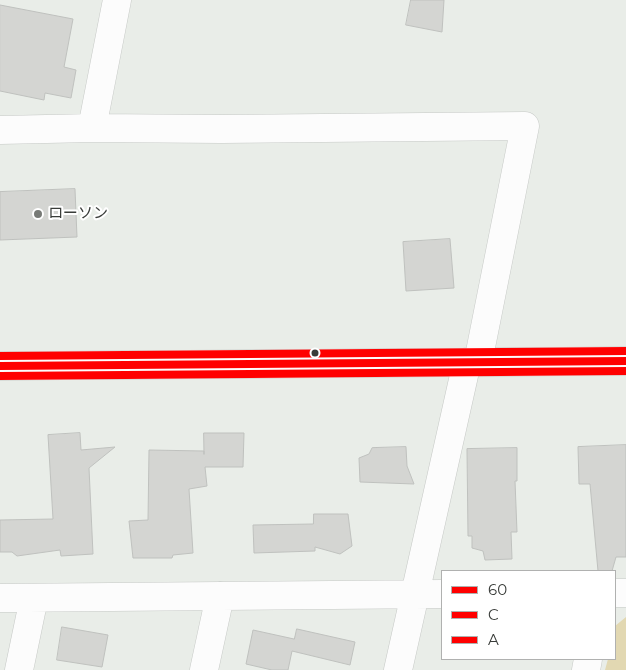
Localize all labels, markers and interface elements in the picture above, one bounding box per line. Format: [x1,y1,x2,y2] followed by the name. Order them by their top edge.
[48,205,108,223] place label: ローソン
[32,208,44,220] marker: ローソン
[310,348,320,358] unlabelled marker
[441,570,616,660] legend
[488,580,507,599] text: 60
[488,605,499,624] text: C
[488,630,499,649] text: A

